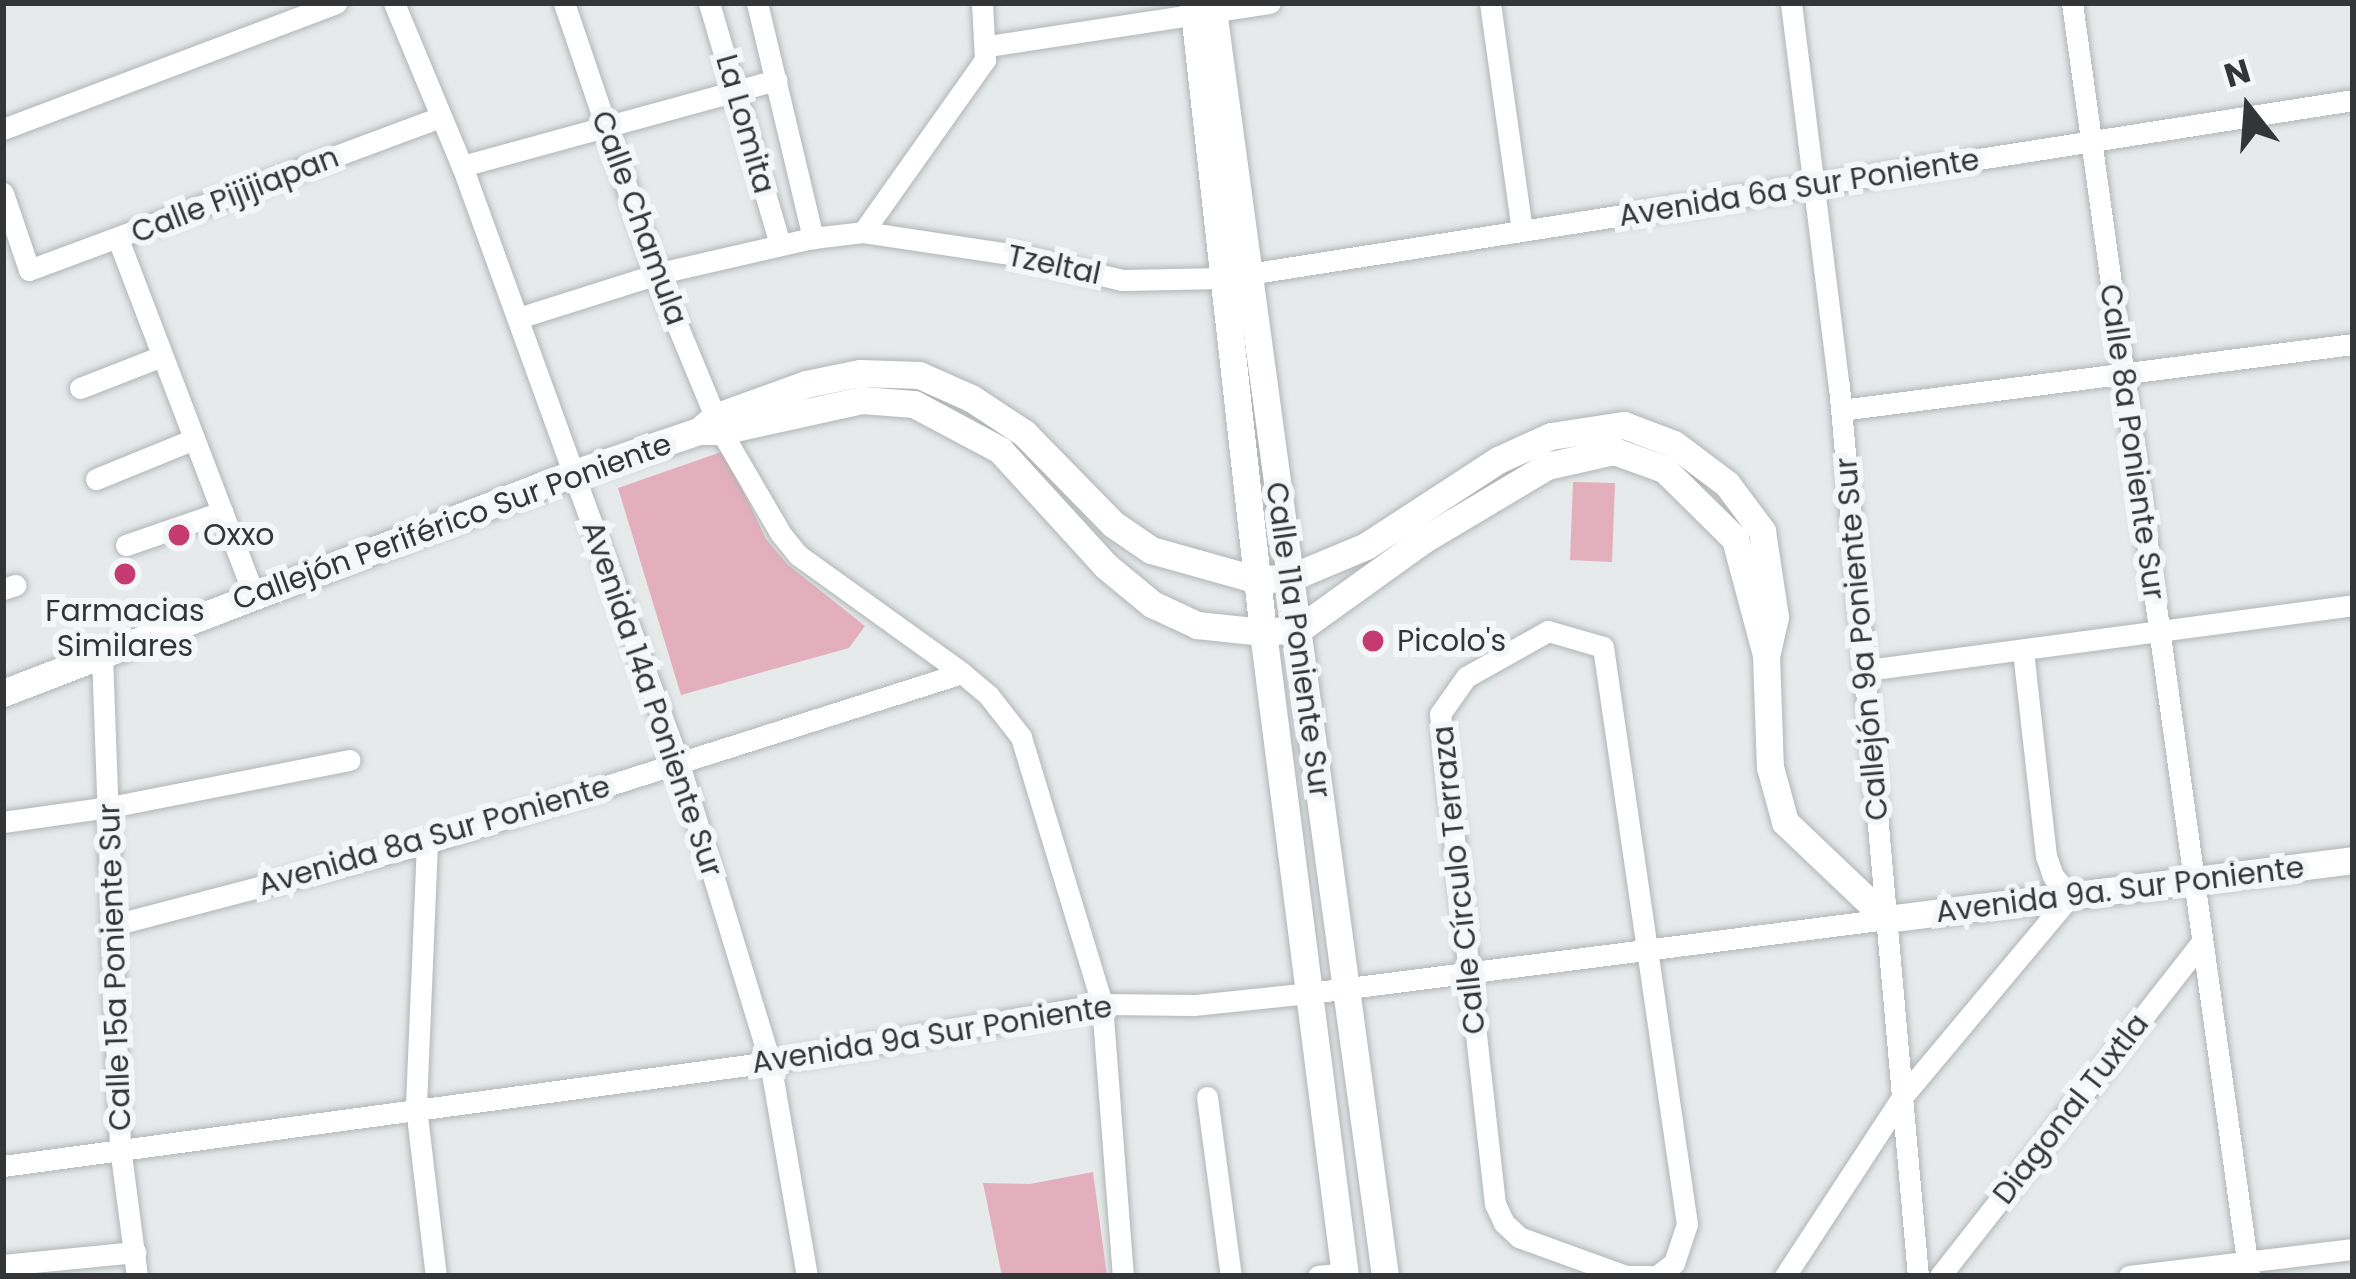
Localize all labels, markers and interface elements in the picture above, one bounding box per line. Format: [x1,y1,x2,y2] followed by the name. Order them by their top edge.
[2219,47,2256,99] text: N
[2188,48,2308,168] north arrow
[708,50,782,198] street label: La Lomita
[584,106,694,330] street label: Calle Chamula
[126,139,344,251] street label: Calle Pijijiapan
[1616,142,1982,234] street label: Avenida 6a Sur Poniente
[1004,238,1104,292] street label: Tzeltal
[2092,282,2172,602] street label: Calle 8a Poniente Sur
[228,426,676,618] street label: Callejón Periférico Sur Poniente
[1828,456,1896,822] street label: Callejón 9a Poniente Sur
[1258,480,1338,800] street label: Calle 11a Poniente Sur
[574,516,730,882] street label: Avenida 14a Poniente Sur
[203,517,275,553] place label: Oxxo
[166,522,192,548] marker: Oxxo
[112,561,138,587] marker: Farmacias Similares
[45,593,205,664] place label: Farmacias Similares
[1397,623,1506,659] place label: Picolo's
[1360,628,1386,654] marker: Picolo's
[1425,724,1493,1036] street label: Calle Círculo Terraza
[254,768,614,904] street label: Avenida 8a Sur Poniente
[91,802,139,1132] street label: Calle 15a Poniente Sur
[1934,850,2306,930] street label: Avenida 9a. Sur Poniente
[749,989,1115,1081] street label: Avenida 9a Sur Poniente
[1986,1007,2156,1211] street label: Diagonal Tuxtla

